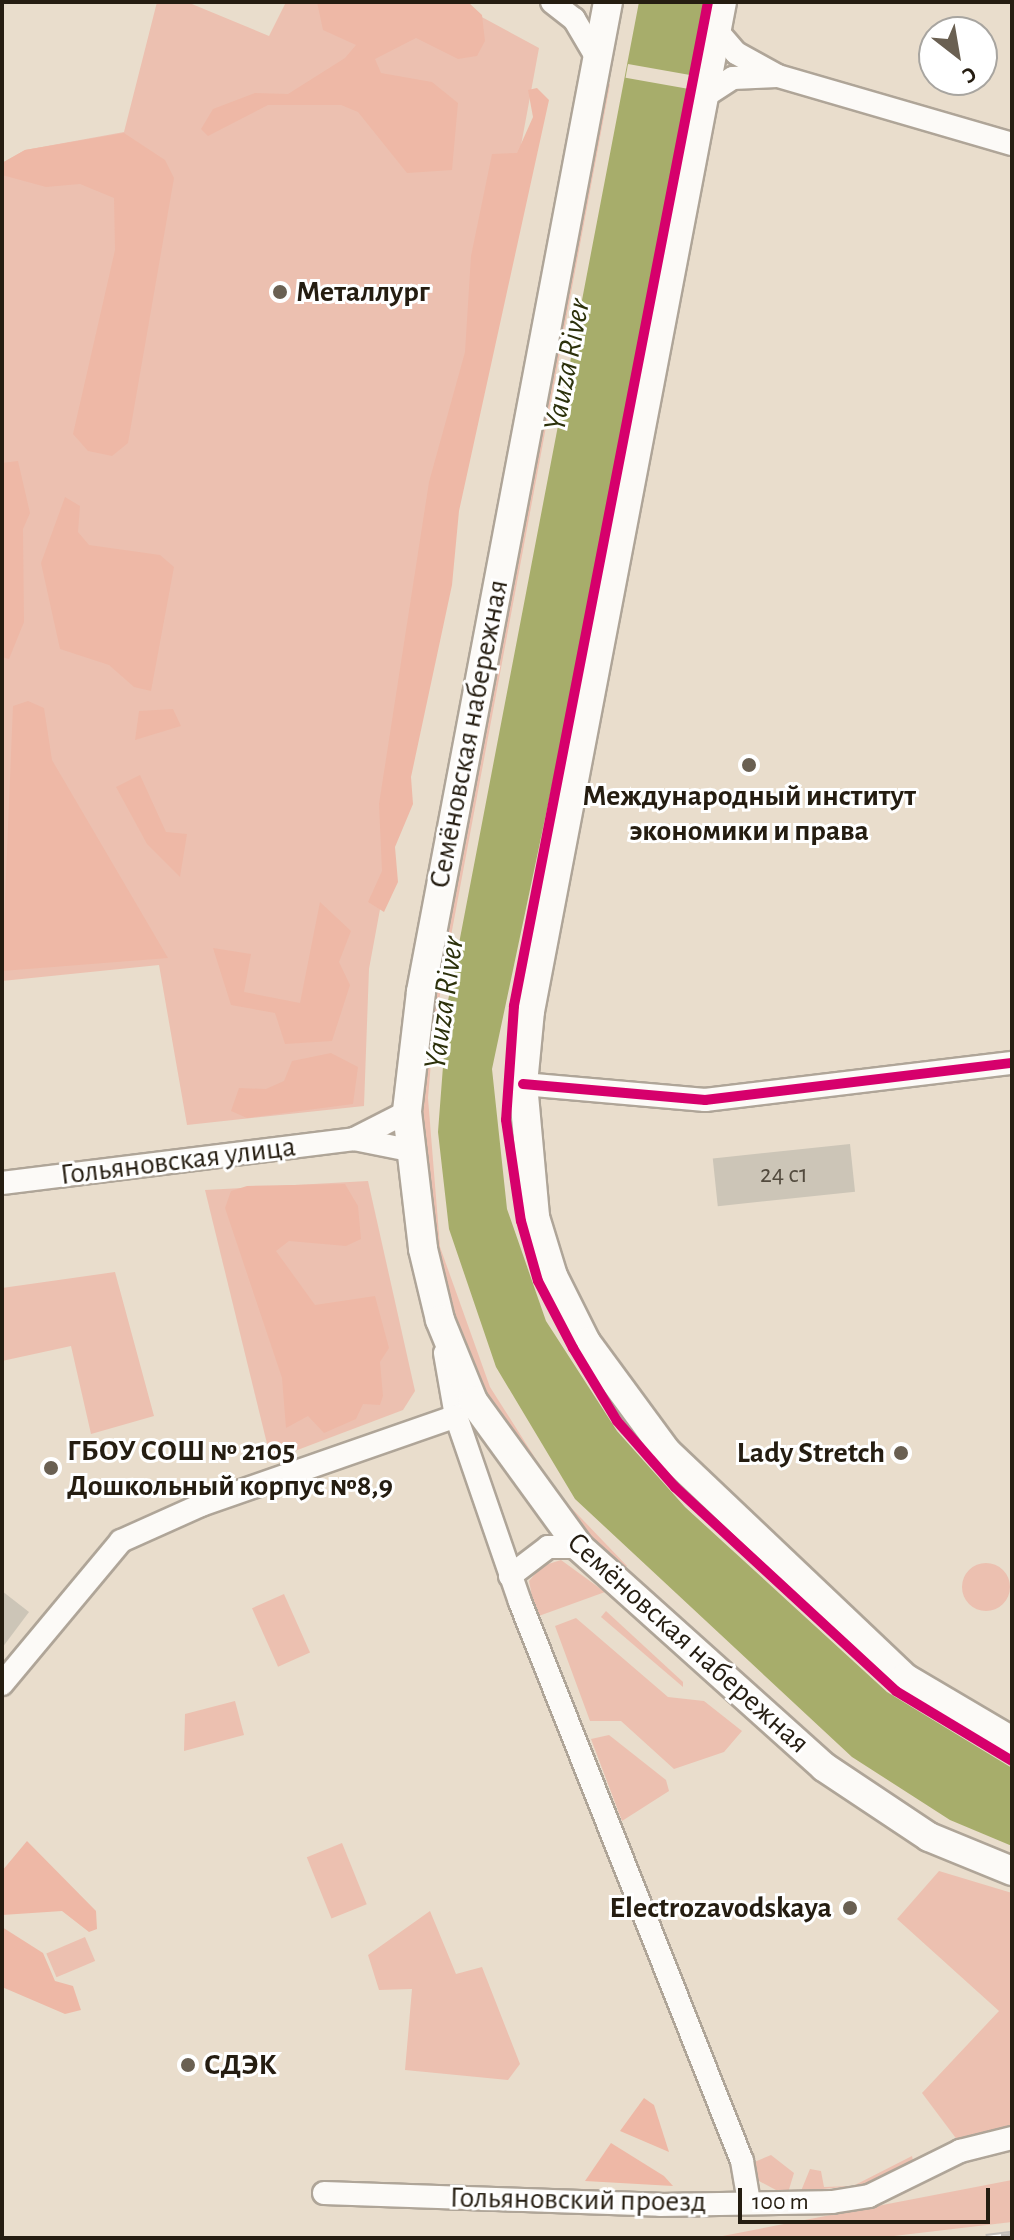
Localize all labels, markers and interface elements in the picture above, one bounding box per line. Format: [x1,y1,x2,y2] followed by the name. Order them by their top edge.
[918,16,998,96] north arrow
[958,62,980,87] text: С
[296,274,430,310] place label: Металлург
[271,283,289,301] marker: Металлург
[535,296,599,434] water label: Yauza River
[421,577,517,891] street label: Семёновская набережная
[740,756,758,774] marker: Международный институт экономики и права
[582,778,916,848] place label: Международный институт экономики и права
[416,934,472,1072] water label: Yauza River
[58,1129,298,1193] street label: Гольяновская улица
[760,1159,808,1191] house number: 24 с1
[67,1433,393,1504] place label: ГБОУ СОШ № 2105 Дошкольный корпус №8,9
[737,1435,885,1471] place label: Lady Stretch
[892,1444,910,1462] marker: Lady Stretch
[42,1459,60,1477] marker: ГБОУ СОШ № 2105 Дошкольный корпус №8,9
[559,1525,817,1761] street label: Семёновская набережная
[610,1890,832,1926] place label: Electrozavodskaya
[839,1897,861,1919] marker: Electrozavodskaya
[204,2047,277,2083] place label: СДЭК
[179,2056,197,2074] marker: СДЭК
[742,2172,994,2222] scale bar
[449,2180,707,2220] street label: Гольяновский проезд
[752,2190,809,2214] text: 100 m

